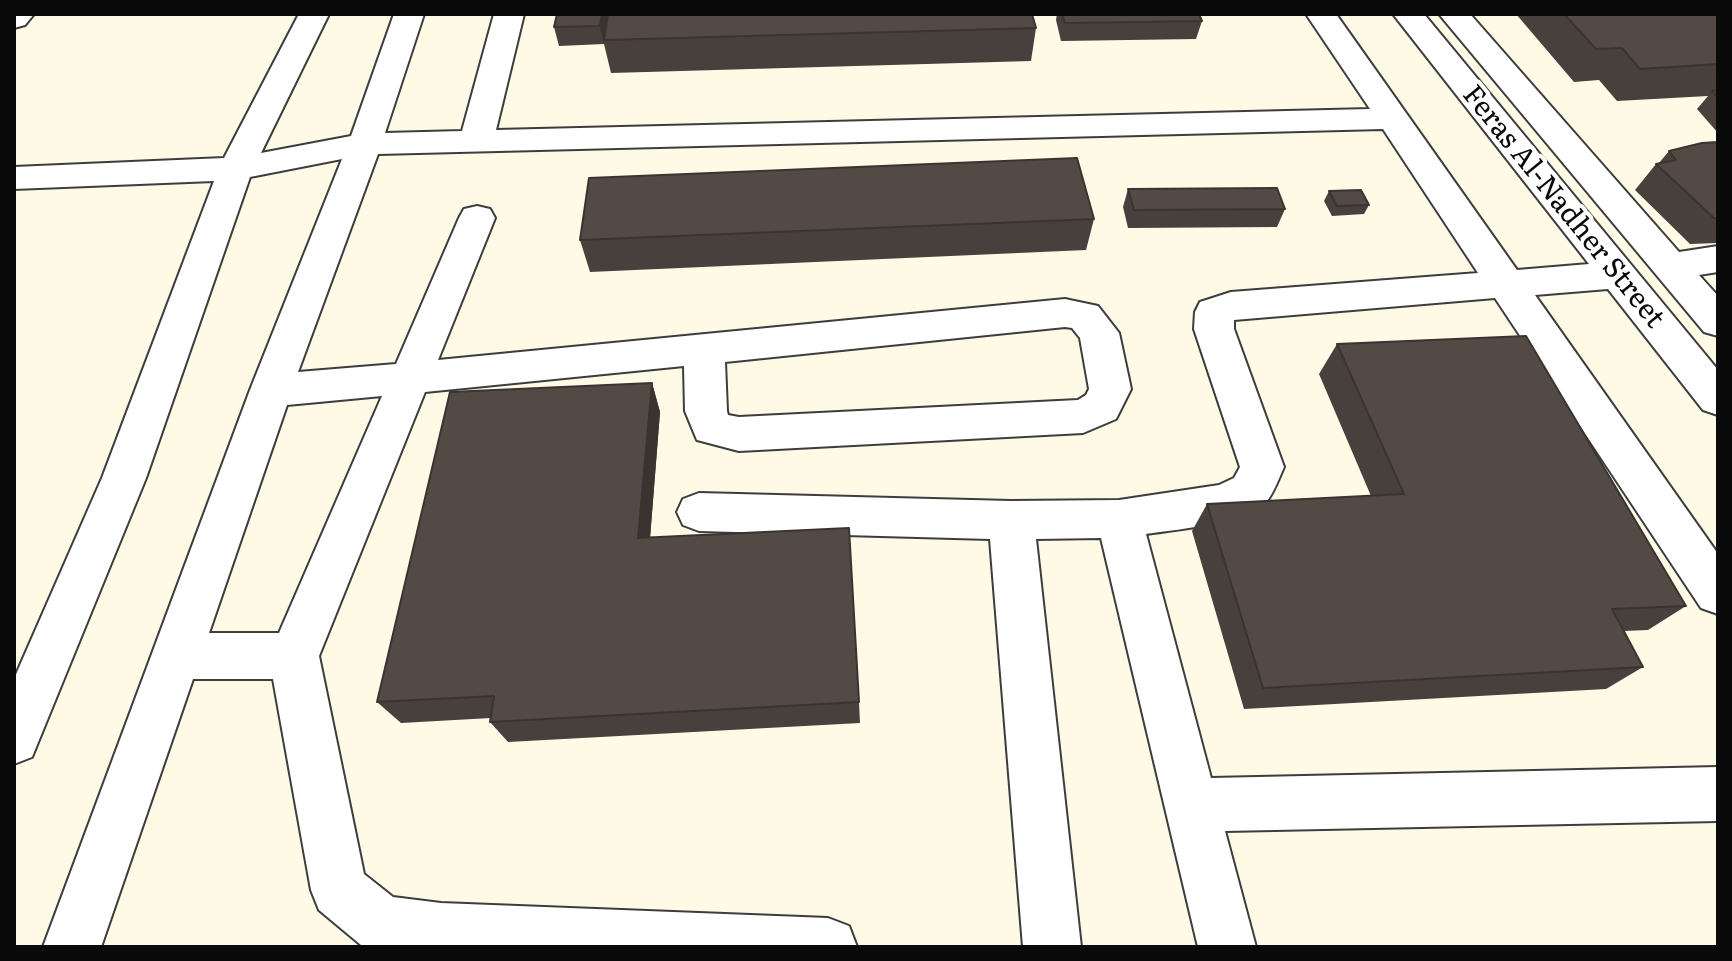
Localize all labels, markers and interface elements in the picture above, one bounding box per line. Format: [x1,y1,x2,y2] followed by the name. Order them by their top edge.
[1455,79,1671,335] street label: Feras Al-Nadher Street

